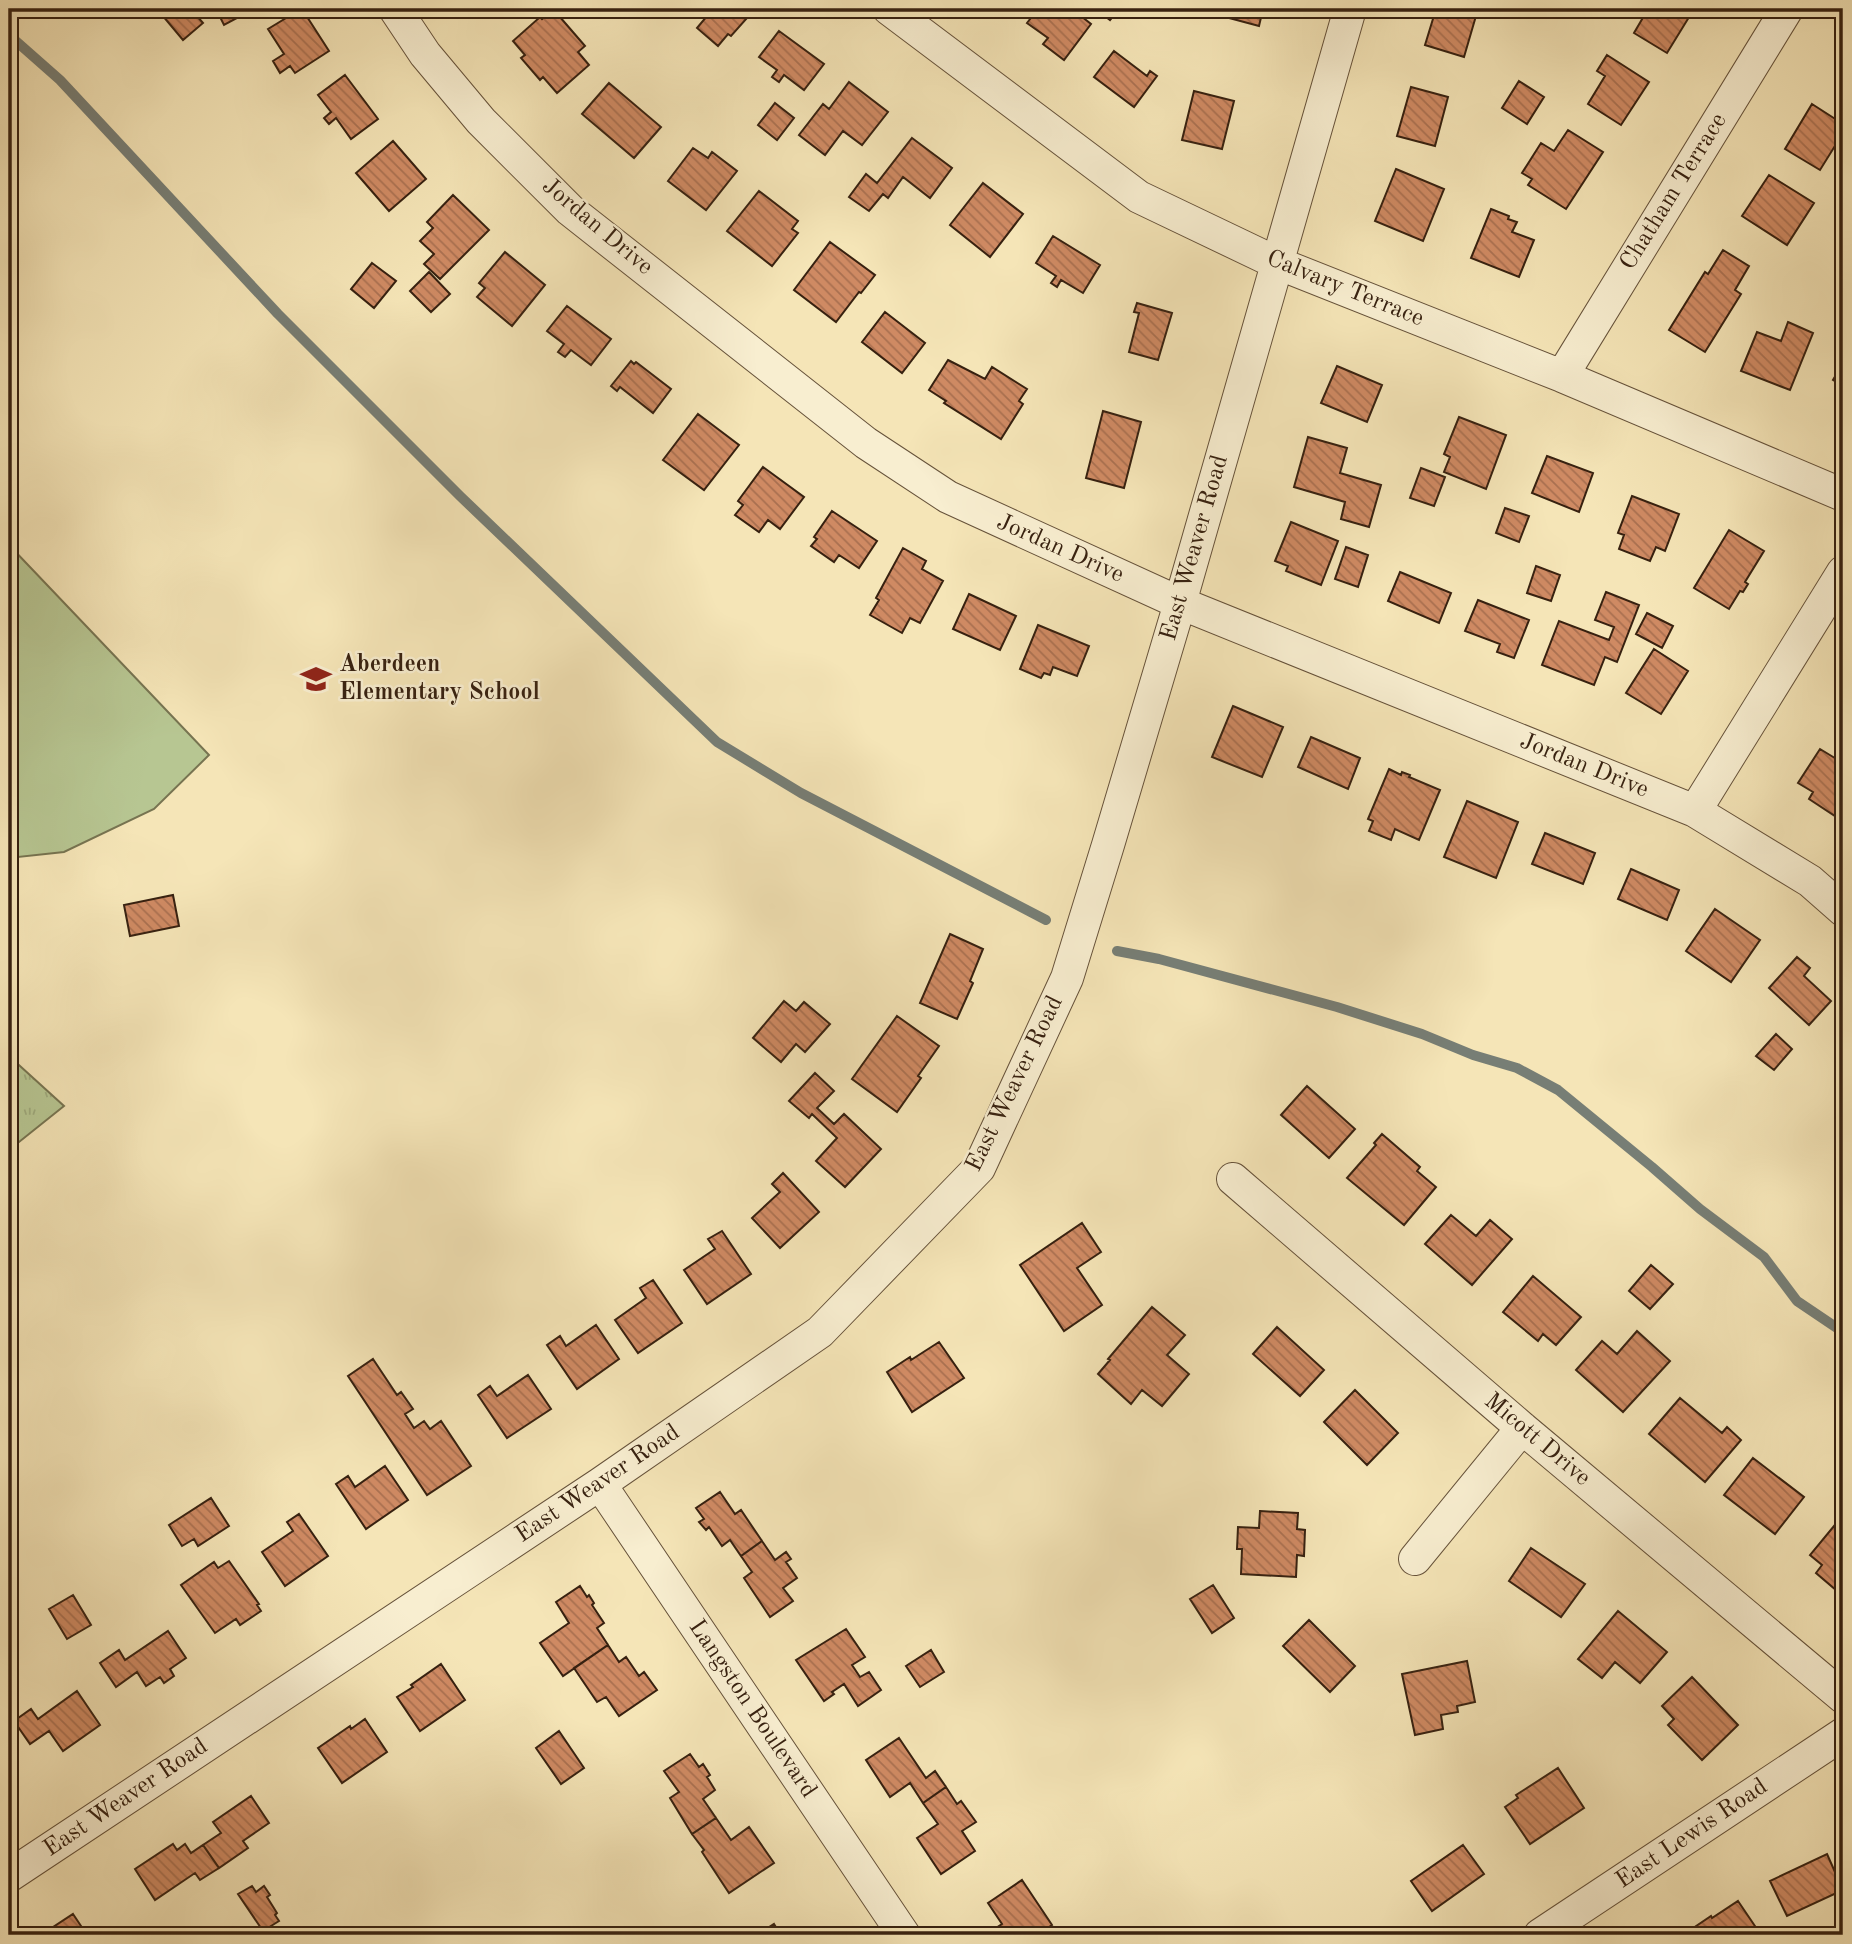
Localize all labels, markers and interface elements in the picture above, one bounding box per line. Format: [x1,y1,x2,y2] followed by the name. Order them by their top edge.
[1616,109,1732,275] street label: Chatham Terrace
[537,174,657,280] street label: Jordan Drive
[1263,247,1427,331] street label: Calvary Terrace
[1157,452,1233,644] street label: East Weaver Road
[993,510,1127,588] street label: Jordan Drive
[339,653,540,705] place label: Aberdeen Elementary School
[299,662,333,696] school or university icon: Aberdeen Elementary School
[1516,729,1652,803] street label: Jordan Drive
[962,992,1068,1176] street label: East Weaver Road
[1479,1389,1595,1491] street label: Micott Drive
[512,1420,684,1548] street label: East Weaver Road
[684,1616,820,1802] street label: Langston Boulevard
[40,1734,212,1862] street label: East Weaver Road
[1612,1775,1772,1893] street label: East Lewis Road

